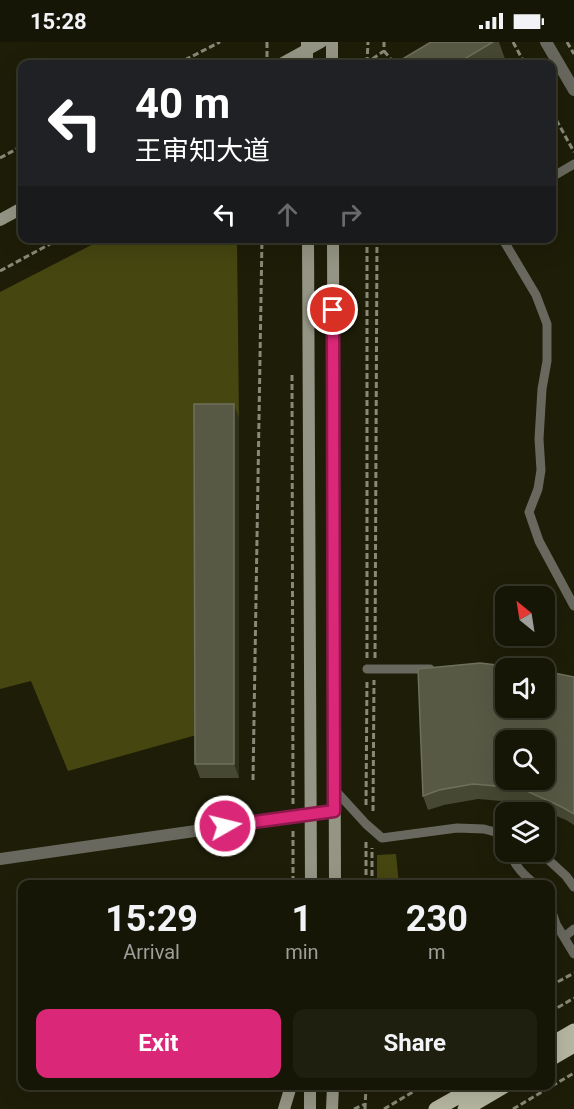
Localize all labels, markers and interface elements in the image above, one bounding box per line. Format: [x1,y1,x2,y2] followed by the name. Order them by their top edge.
[30,9,87,34] text: 15:28
[135,79,230,128] text: 40 m
[36,84,114,162] icon: left
[135,135,270,167] text: 王审知大道
[208,198,241,231] icon: left
[271,198,304,231] icon: ahead
[334,198,367,231] icon: right
[307,284,358,335] pin
[316,293,349,326] icon: arrive
[495,586,555,646] north arrow
[495,586,555,862] map controls
[495,658,555,718] button: sound
[495,730,555,790] button: search
[193,794,257,858] position arrow
[495,802,555,862] button: layers
[105,898,198,940] text: 15:29
[292,898,312,940] text: 1
[406,898,468,940] text: 230
[123,940,180,964] text: Arrival
[285,940,319,964] text: min
[428,940,446,964] text: m
[36,1009,281,1078] button: Exit
[293,1009,537,1078] button: Share

